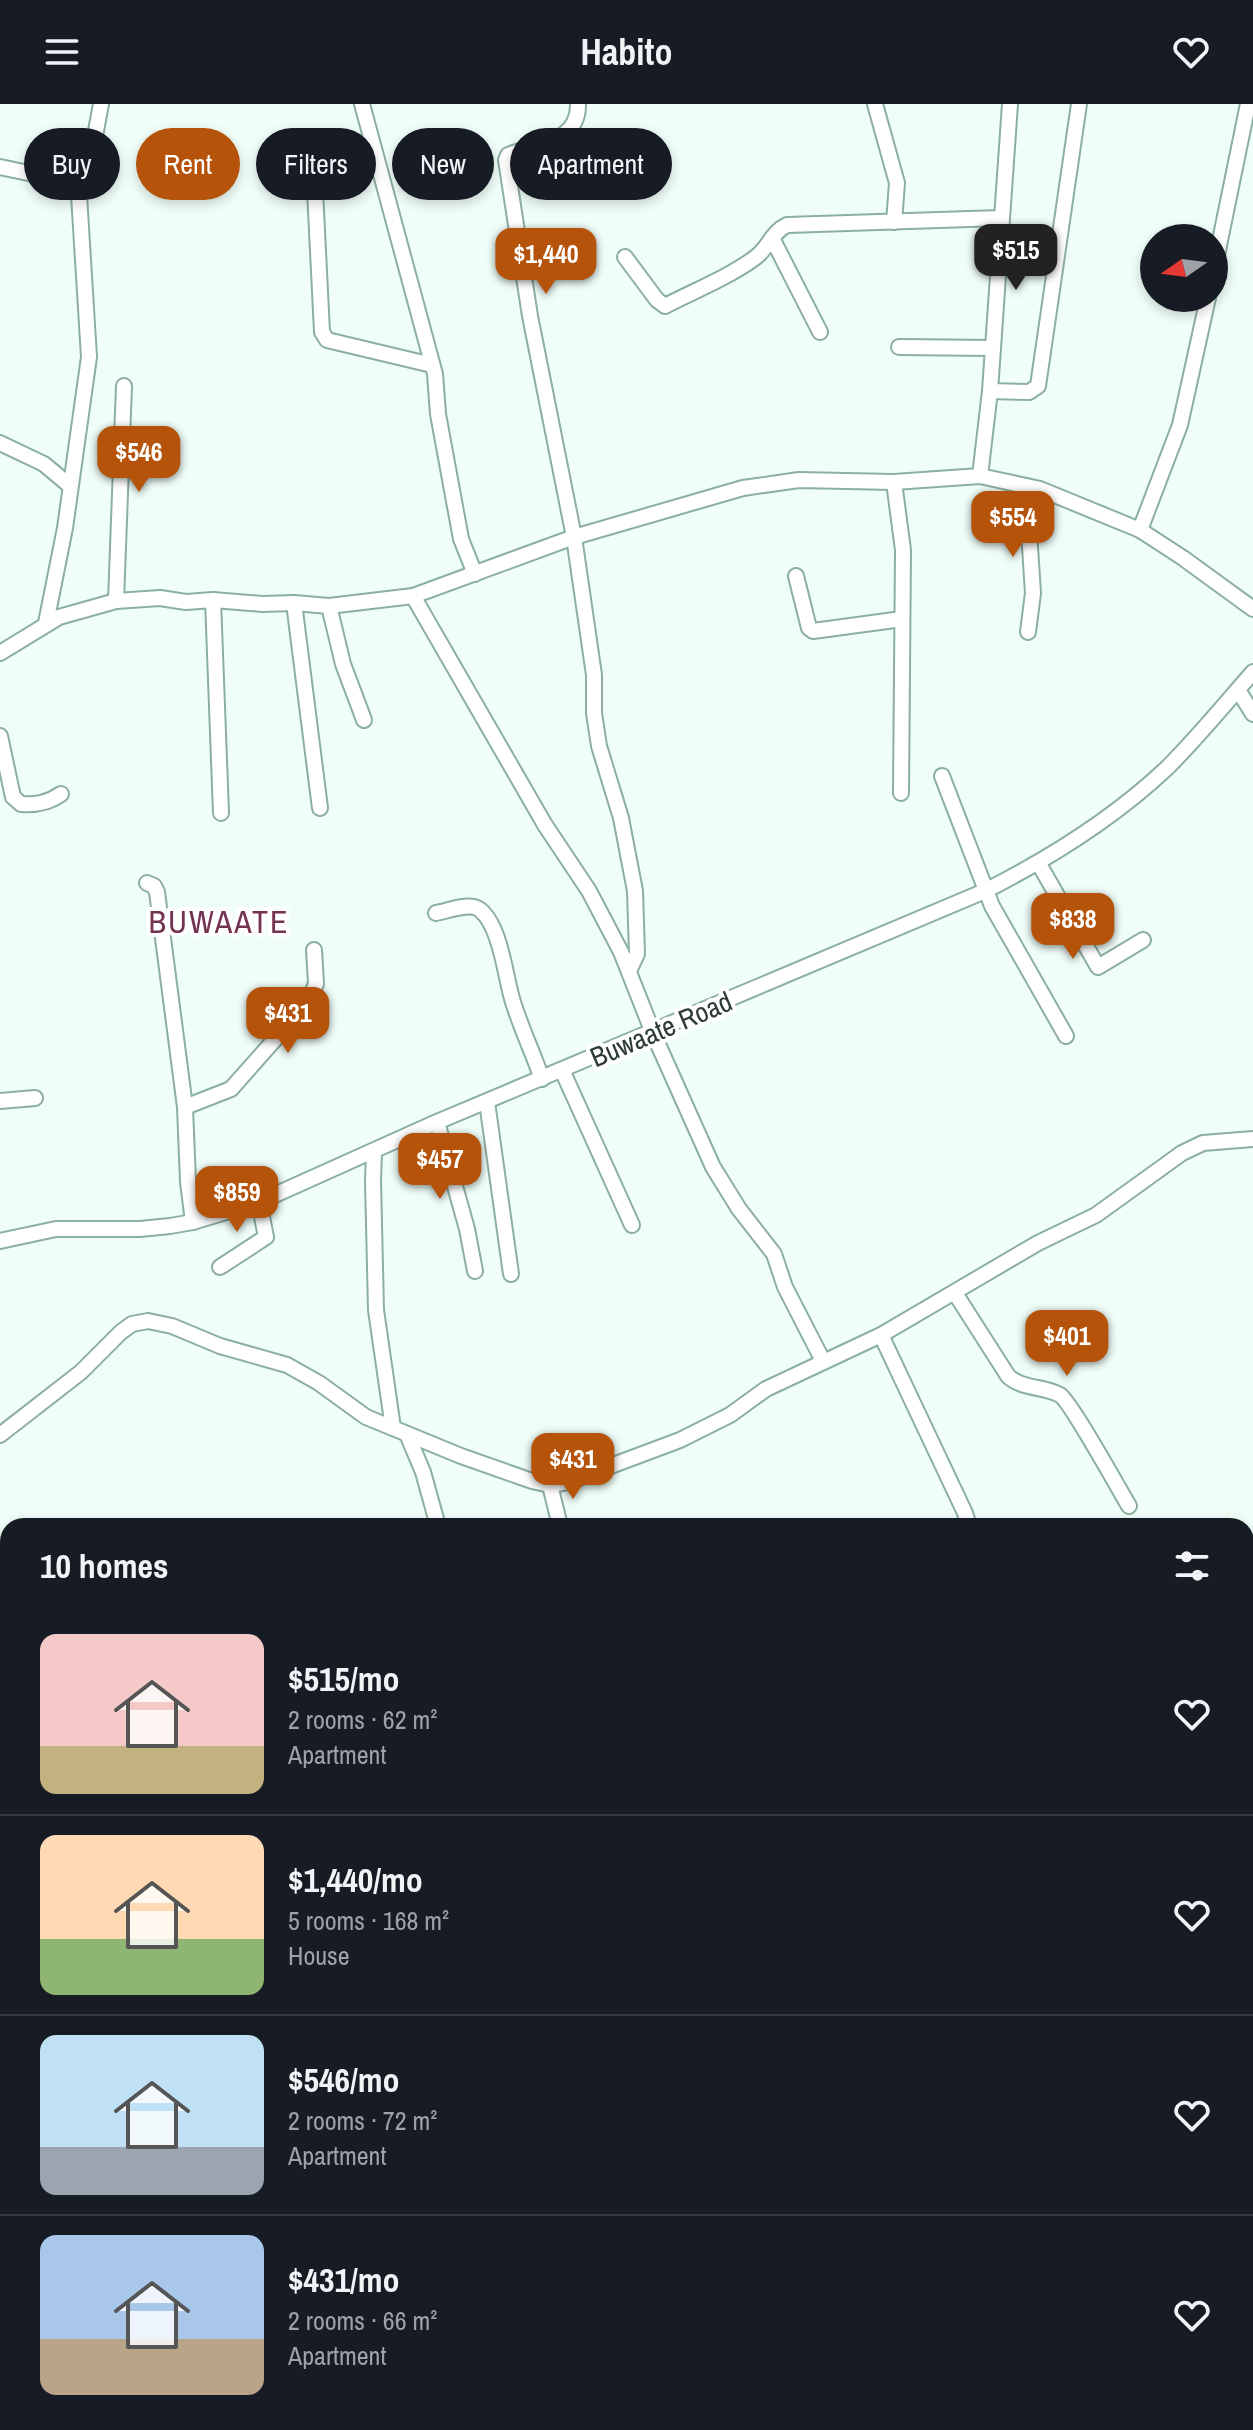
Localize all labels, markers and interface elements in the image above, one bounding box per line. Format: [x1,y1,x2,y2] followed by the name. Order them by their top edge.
[581,28,672,76] text: Habito
[40,30,84,74] icon: menu
[1169,30,1213,74] icon: heart
[24,128,120,200] chip: Buy
[136,128,240,200] chip: Rent
[256,128,376,200] chip: Filters
[392,128,494,200] chip: New
[510,128,672,200] chip: Apartment
[969,224,1063,292] pin: $515
[1140,224,1228,312] north arrow
[1140,224,1228,312] map controls
[481,228,611,296] pin: $1,440
[992,232,1040,267] text: $515
[513,236,579,271] text: $1,440
[92,426,186,494] pin: $546
[115,434,163,469] text: $546
[966,491,1060,559] pin: $554
[989,499,1037,534] text: $554
[1026,893,1120,961] pin: $838
[149,900,289,943] district label: BUWAATE
[1049,901,1097,936] text: $838
[584,982,738,1076] street label: Buwaate Road
[241,987,335,1055] pin: $431
[264,995,312,1030] text: $431
[393,1133,487,1201] pin: $457
[416,1141,464,1176] text: $457
[190,1166,284,1234] pin: $859
[213,1174,261,1209] text: $859
[1020,1310,1114,1378] pin: $401
[1043,1318,1091,1353] text: $401
[526,1433,620,1501] pin: $431
[549,1441,597,1476] text: $431
[40,1543,169,1589] text: 10 homes
[1170,1544,1214,1588] icon: filters
[288,1656,400,1702] text: $515/mo
[104,1666,200,1762] icon: home
[1170,1692,1214,1736] icon: heart
[288,1702,437,1737] text: 2 rooms · 62 m²
[288,1737,386,1772] text: Apartment
[288,1857,423,1903] text: $1,440/mo
[104,1867,200,1963] icon: home
[1170,1893,1214,1937] icon: heart
[288,1903,449,1938] text: 5 rooms · 168 m²
[288,1938,350,1973] text: House
[288,2057,400,2103] text: $546/mo
[104,2067,200,2163] icon: home
[1170,2093,1214,2137] icon: heart
[288,2103,437,2138] text: 2 rooms · 72 m²
[288,2138,386,2173] text: Apartment
[288,2257,400,2303] text: $431/mo
[104,2267,200,2363] icon: home
[1170,2293,1214,2337] icon: heart
[288,2303,437,2338] text: 2 rooms · 66 m²
[288,2338,386,2373] text: Apartment

